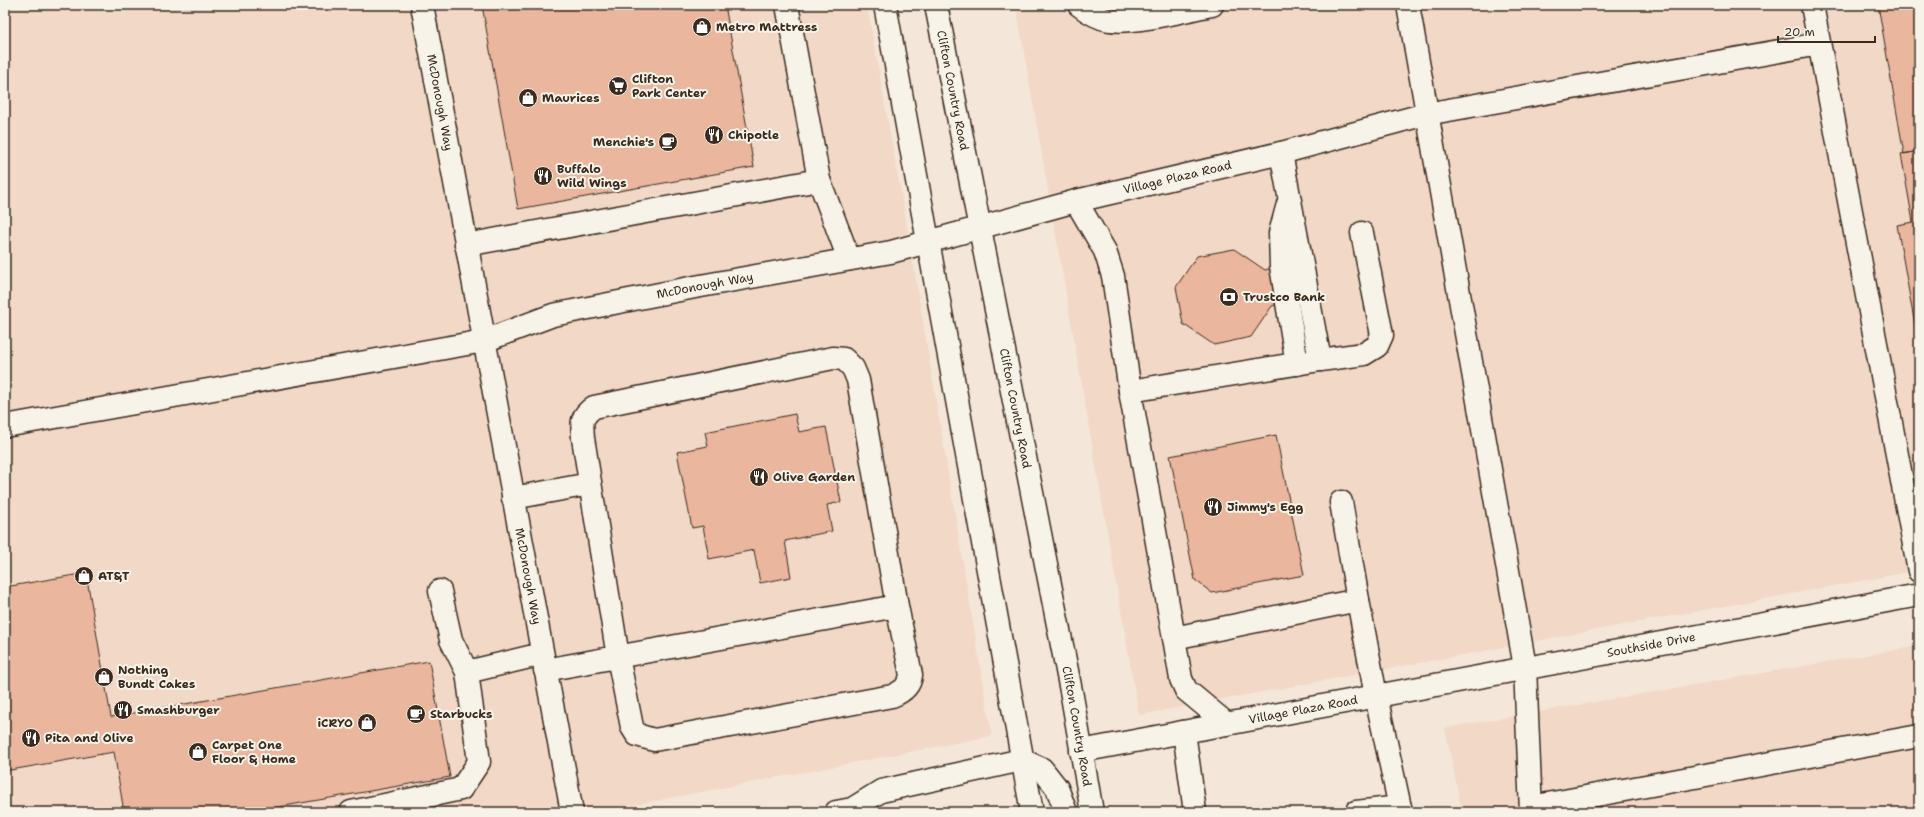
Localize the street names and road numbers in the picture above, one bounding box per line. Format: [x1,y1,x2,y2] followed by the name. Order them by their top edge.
[933,29,973,152] street label: Clifton Country Road
[423,53,457,152] street label: McDonough Way
[1122,157,1233,198] street label: Village Plaza Road
[655,269,755,302] street label: McDonough Way
[996,347,1035,470] street label: Clifton Country Road
[511,527,545,626] street label: McDonough Way
[1606,629,1697,661] street label: Southside Drive
[1058,665,1096,788] street label: Clifton Country Road
[1247,692,1359,728] street label: Village Plaza Road

